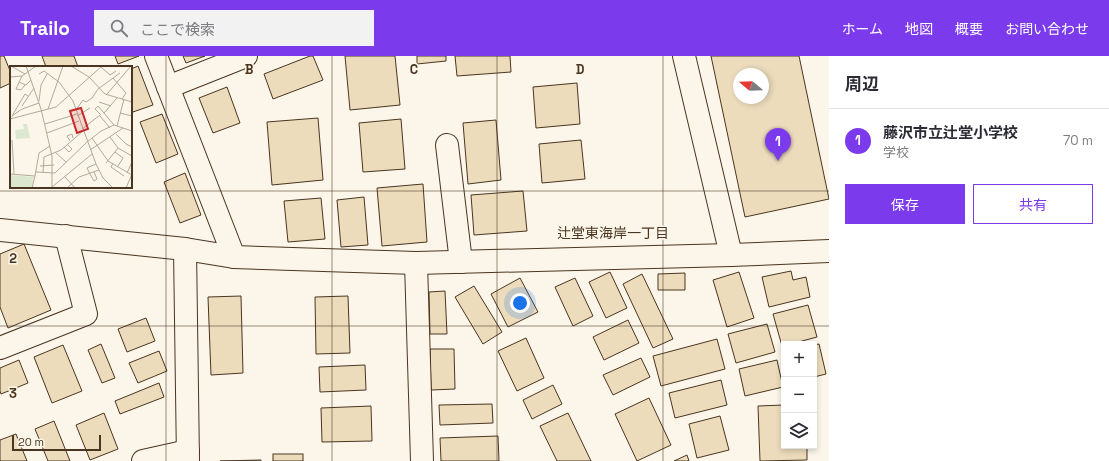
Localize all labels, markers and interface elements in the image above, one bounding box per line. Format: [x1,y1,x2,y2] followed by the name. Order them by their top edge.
[94,10,374,46] search box
[20,16,70,41] text: Trailo
[108,17,130,39] icon: search
[140,20,215,39] text: ここで検索
[841,20,883,38] text: ホーム
[905,20,933,38] text: 地図
[955,20,983,38] text: 概要
[1005,20,1089,38] text: お問い合わせ
[245,61,254,78] text: B
[410,61,418,78] text: C
[576,61,585,78] text: D
[10,66,132,188] inset map
[733,68,769,104] north arrow
[845,73,879,95] text: 周辺
[883,123,1018,142] text: 藤沢市立辻堂小学校
[765,128,791,161] pin: 1
[855,132,861,149] text: 1
[1063,132,1093,149] text: 70 m
[883,144,909,161] text: 学校
[845,184,965,224] button: 保存
[973,184,1093,224] button: 共有
[557,224,669,242] district label: 辻堂東海岸一丁目
[9,250,17,267] text: 2
[510,293,530,313] your location
[781,341,817,449] map controls
[781,341,817,377] button: +
[781,377,817,413] button: −
[9,385,17,402] text: 3
[781,413,817,449] button: layers
[12,433,101,452] scale bar
[18,435,44,449] text: 20 m

